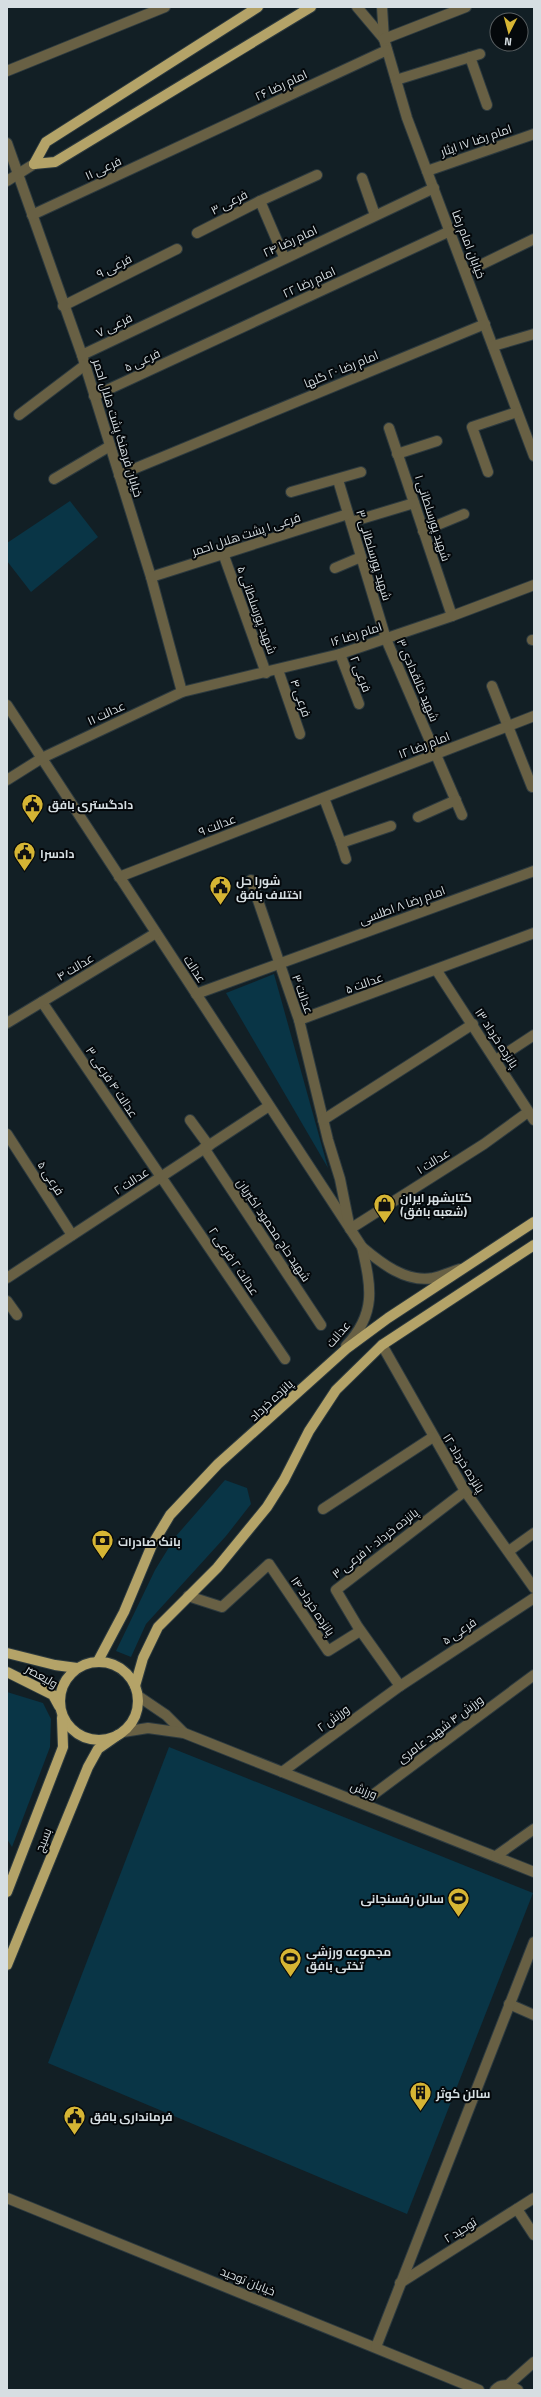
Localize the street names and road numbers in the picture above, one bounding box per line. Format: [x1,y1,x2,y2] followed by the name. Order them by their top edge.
[252,65,310,105] street label: امام رضا ۲۶
[437,119,514,161] street label: امام رضا ۱۷ ایثار
[81,151,125,185] street label: فرعی ۱۱
[207,185,251,219] street label: فرعی ۳
[447,207,491,281] street label: خیابان امام رضا
[260,220,320,262] street label: امام رضا ۲۴
[93,249,135,283] street label: فرعی ۹
[279,261,339,303] street label: امام رضا ۲۲
[92,308,136,342] street label: فرعی ۷
[121,343,163,377] street label: فرعی ۵
[301,345,381,393] street label: امام رضا ۲۰ گلها
[88,356,148,499] street label: خیابان فرهنگ پشت هلال احمر
[410,472,456,564] street label: شهید پورسلطانی ۱
[188,507,303,561] street label: فرعی ۱ پشت هلال احمر
[351,507,397,603] street label: شهید پورسلطانی ۳
[232,563,282,657] street label: شهید پورسلطانی ۵
[328,617,384,651] street label: امام رضا ۱۶
[392,636,444,725] street label: شهید خالقدادی ۳
[345,653,377,695] street label: فرعی ۲
[286,676,316,720] street label: فرعی ۴
[84,696,128,730] street label: عدالت ۱۱
[395,726,453,764] street label: امام رضا ۱۲
[196,809,238,841] street label: عدالت ۹
[356,881,448,929] street label: امام رضا ۸ اطلسی
[53,948,97,986] street label: عدالت ۴
[179,951,211,987] street label: عدالت
[342,967,386,999] street label: عدالت ۵
[287,972,319,1016] street label: عدالت ۳
[470,1004,524,1073] street label: پانزده خرداد ۱۳
[81,1042,143,1122] street label: عدالت ۴ فرعی ۳
[413,1143,453,1179] street label: عدالت ۱
[33,1157,69,1199] street label: فرعی ۵
[110,1162,152,1200] street label: عدالت ۲
[232,1174,316,1286] street label: شهید حاج محمود اکبریان
[204,1223,264,1299] street label: عدالت ۲ فرعی ۲
[321,1316,355,1352] street label: عدالت
[245,1374,298,1425] street label: پانزده خرداد
[438,1430,490,1497] street label: پانزده خرداد ۱۲
[328,1503,423,1583] street label: پانزده خرداد ۱۰ فرعی ۳
[286,1572,340,1640] street label: پانزده خرداد ۱۴
[438,1613,480,1649] street label: فرعی ۵
[21,1659,62,1693] street label: ولیعصر
[393,1690,487,1768] street label: ورزش ۴ شهید عامری
[313,1700,353,1736] street label: ورزش ۲
[348,1776,380,1804] street label: ورزش
[30,1825,56,1855] street label: بسیج
[440,2212,481,2248] street label: توحید ۲
[218,2261,278,2301] street label: خیابان توحید

